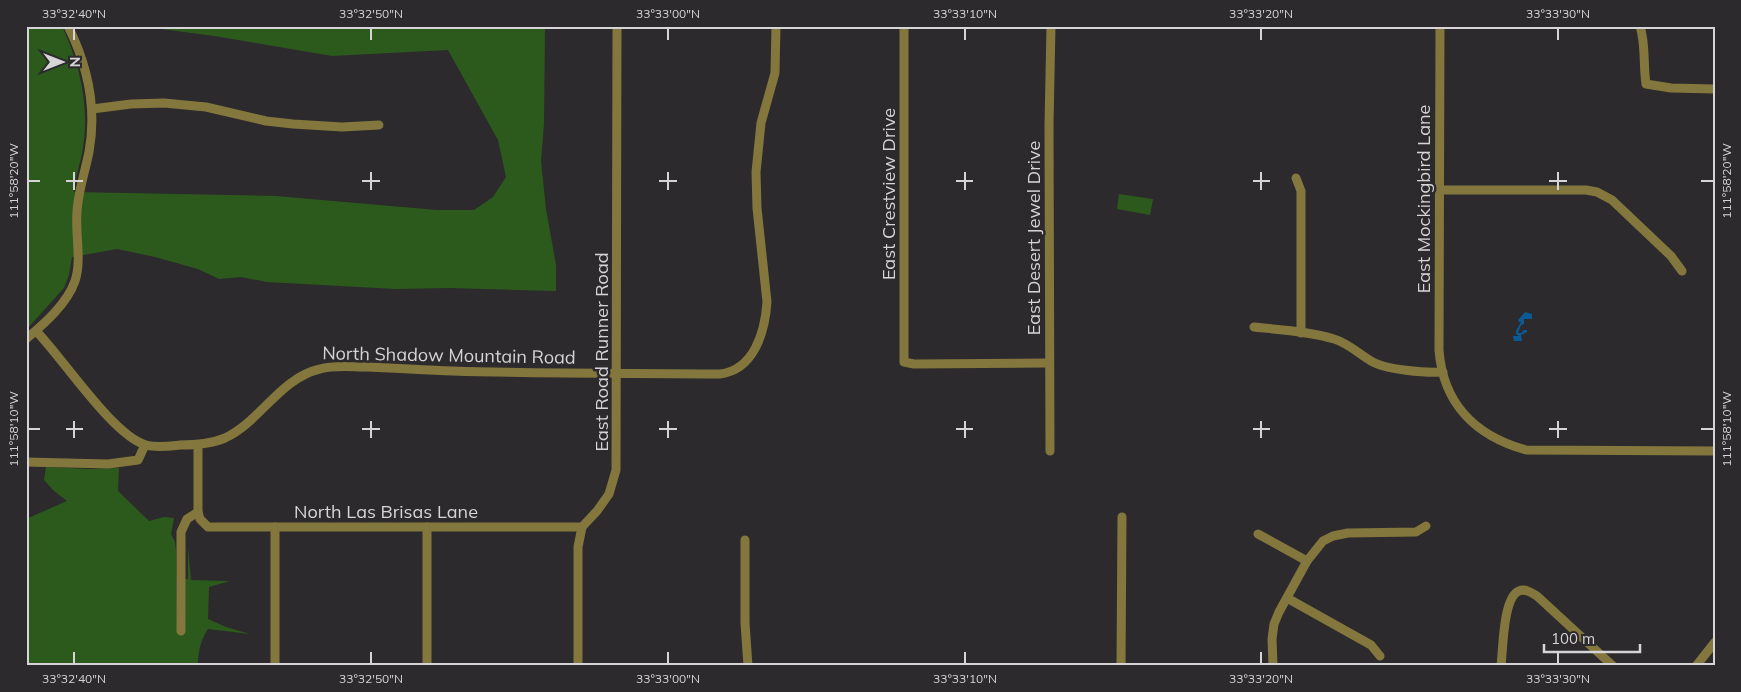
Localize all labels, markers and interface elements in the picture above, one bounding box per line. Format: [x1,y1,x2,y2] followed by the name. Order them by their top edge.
[42,6,106,21] text: 33°32'40"N
[339,6,403,21] text: 33°32'50"N
[636,6,700,21] text: 33°33'00"N
[933,6,997,21] text: 33°33'10"N
[1229,6,1293,21] text: 33°33'20"N
[1526,6,1590,21] text: 33°33'30"N
[38,38,88,88] north arrow
[66,57,84,67] text: N
[1412,105,1435,293] street label: East Mockingbird Lane
[877,108,900,280] street label: East Crestview Drive
[1022,141,1045,335] street label: East Desert Jewel Drive
[6,143,21,219] text: 111°58'20"W
[1719,143,1734,219] text: 111°58'20"W
[590,253,613,452] street label: East Road Runner Road
[322,341,576,369] street label: North Shadow Mountain Road
[6,391,21,467] text: 111°58'10"W
[1719,391,1734,467] text: 111°58'10"W
[294,500,478,523] street label: North Las Brisas Lane
[1544,622,1640,654] scale bar
[1551,629,1595,648] text: 100 m
[42,671,106,686] text: 33°32'40"N
[339,671,403,686] text: 33°32'50"N
[636,671,700,686] text: 33°33'00"N
[933,671,997,686] text: 33°33'10"N
[1229,671,1293,686] text: 33°33'20"N
[1526,671,1590,686] text: 33°33'30"N

